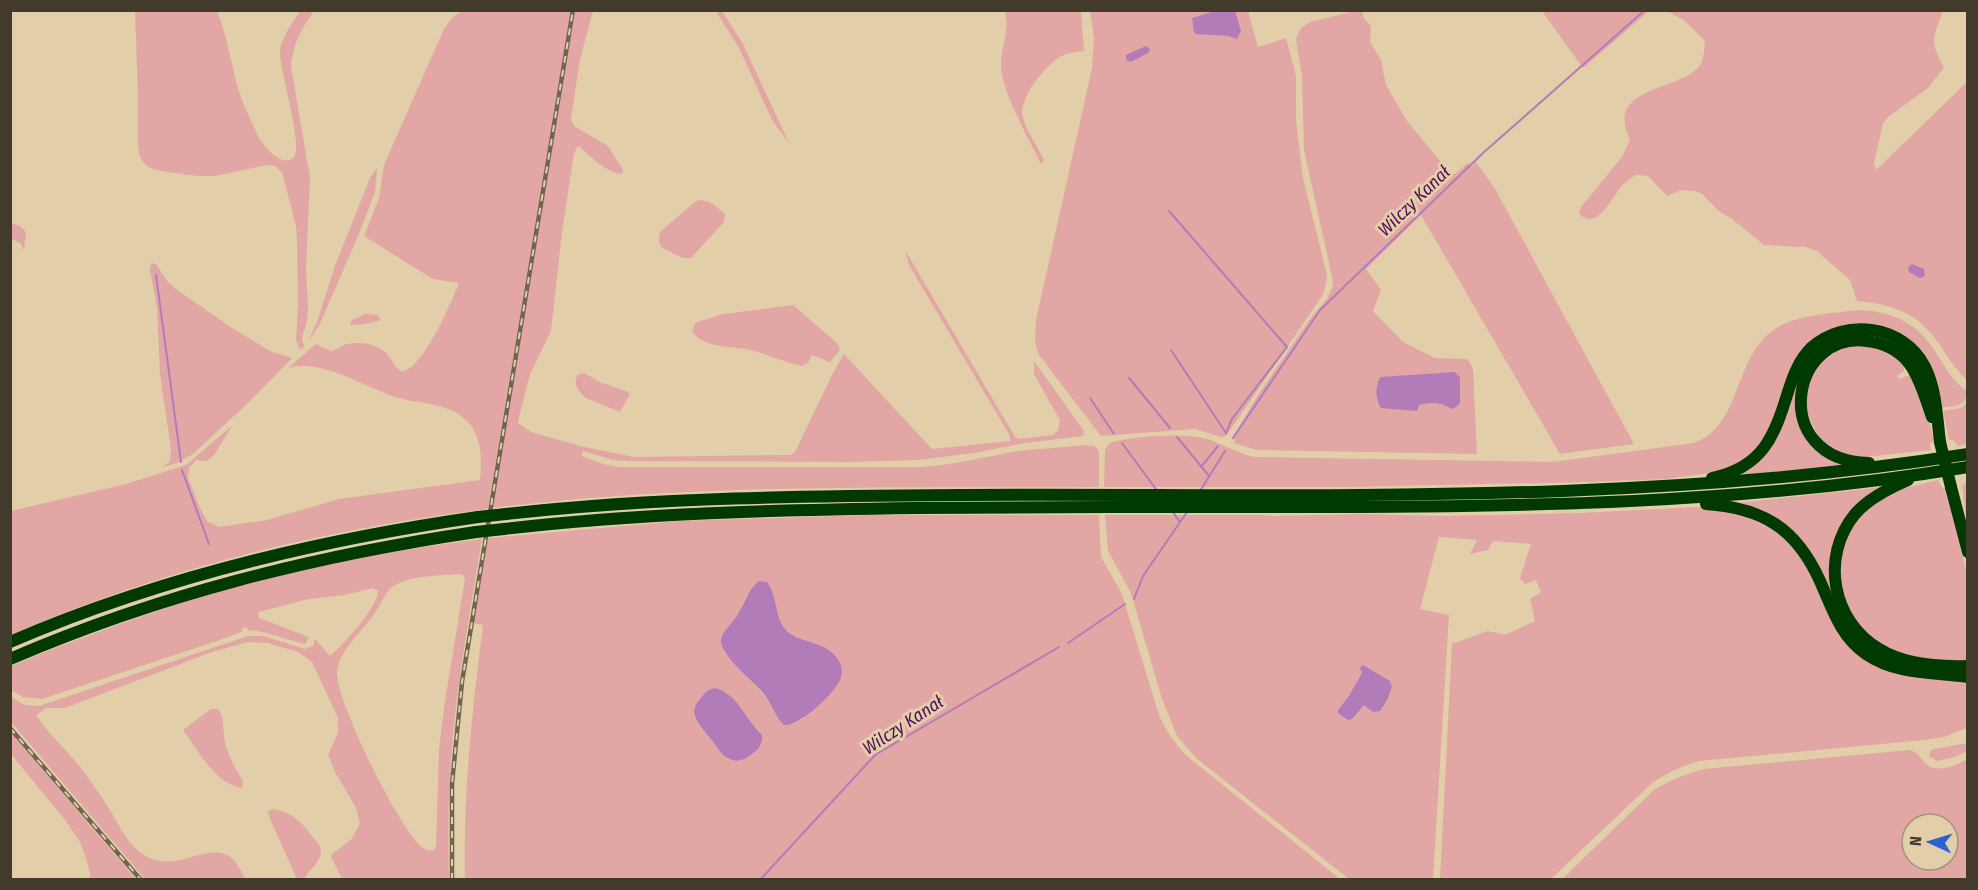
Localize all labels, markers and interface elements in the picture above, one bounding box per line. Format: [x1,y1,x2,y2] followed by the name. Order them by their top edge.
[1373,160,1455,241] water label: Wilczy Kanał
[859,690,948,759] water label: Wilczy Kanał
[1900,812,1960,872] north arrow
[1906,836,1925,846] text: N

